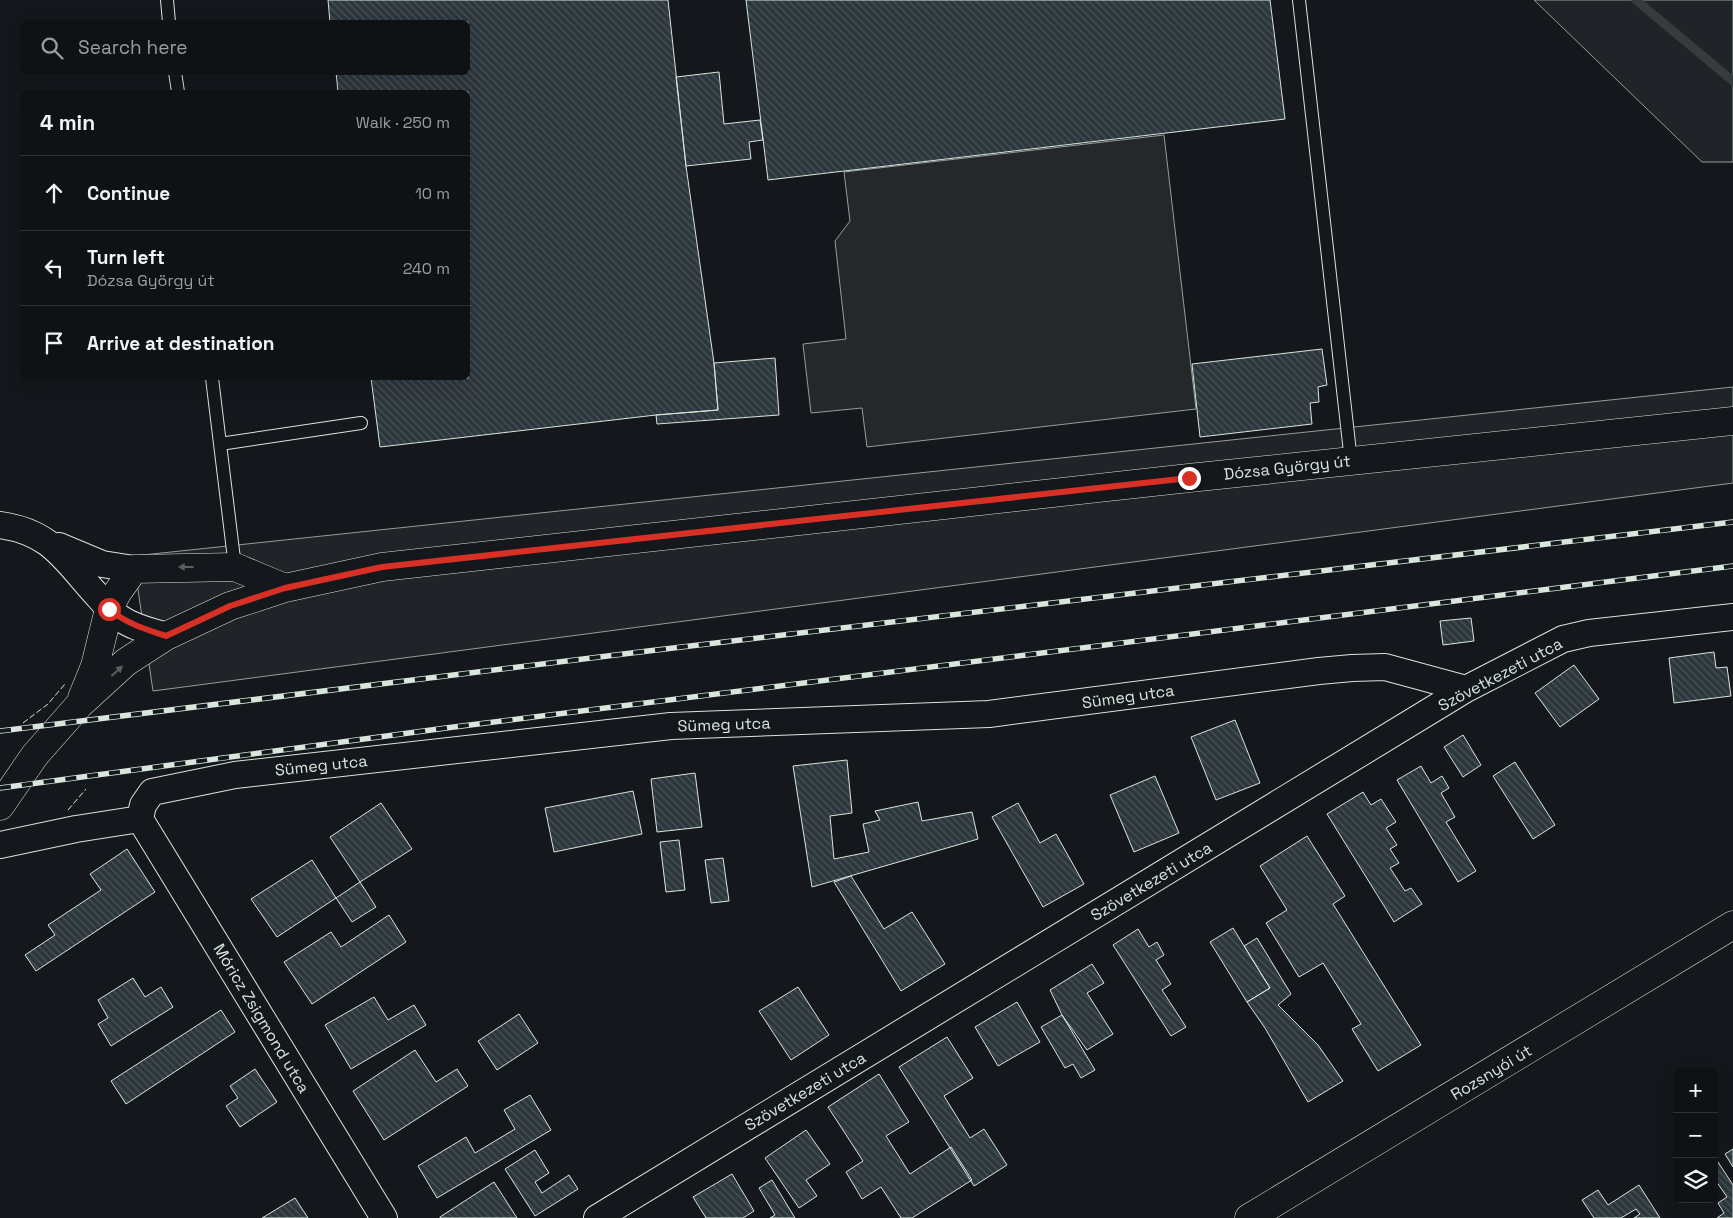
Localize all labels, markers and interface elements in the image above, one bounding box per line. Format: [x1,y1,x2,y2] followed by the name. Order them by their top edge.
[20,20,470,75] search box
[38,34,66,62] icon: search
[78,35,188,60] text: Search here
[40,109,95,136] text: 4 min
[356,112,450,133] text: Walk · 250 m
[40,179,68,207] icon: ahead
[87,181,170,206] text: Continue
[415,183,450,204] text: 10 m
[87,245,165,270] text: Turn left
[40,254,68,282] icon: left
[403,258,450,279] text: 240 m
[87,270,215,291] text: Dózsa György út
[40,329,68,357] icon: arrive
[87,331,275,356] text: Arrive at destination
[1223,450,1352,485] street label: Dózsa György út
[1178,467,1201,490] route end
[178,563,194,571] one-way arrow
[98,598,121,621] route start
[1434,633,1566,716] street label: Szövetkezeti utca
[110,665,122,677] one-way arrow
[1081,680,1176,713] street label: Sümeg utca
[677,712,771,737] street label: Sümeg utca
[274,750,368,781] street label: Sümeg utca
[1087,837,1216,926] street label: Szövetkezeti utca
[209,940,315,1097] street label: Móricz Zsigmond utca
[1447,1040,1536,1105] street label: Rozsnyói út
[741,1047,870,1136] street label: Szövetkezeti utca
[1673,1068,1718,1203] map controls
[1673,1068,1718,1113] button: +
[1673,1113,1718,1158] button: −
[1673,1158,1718,1203] button: layers

